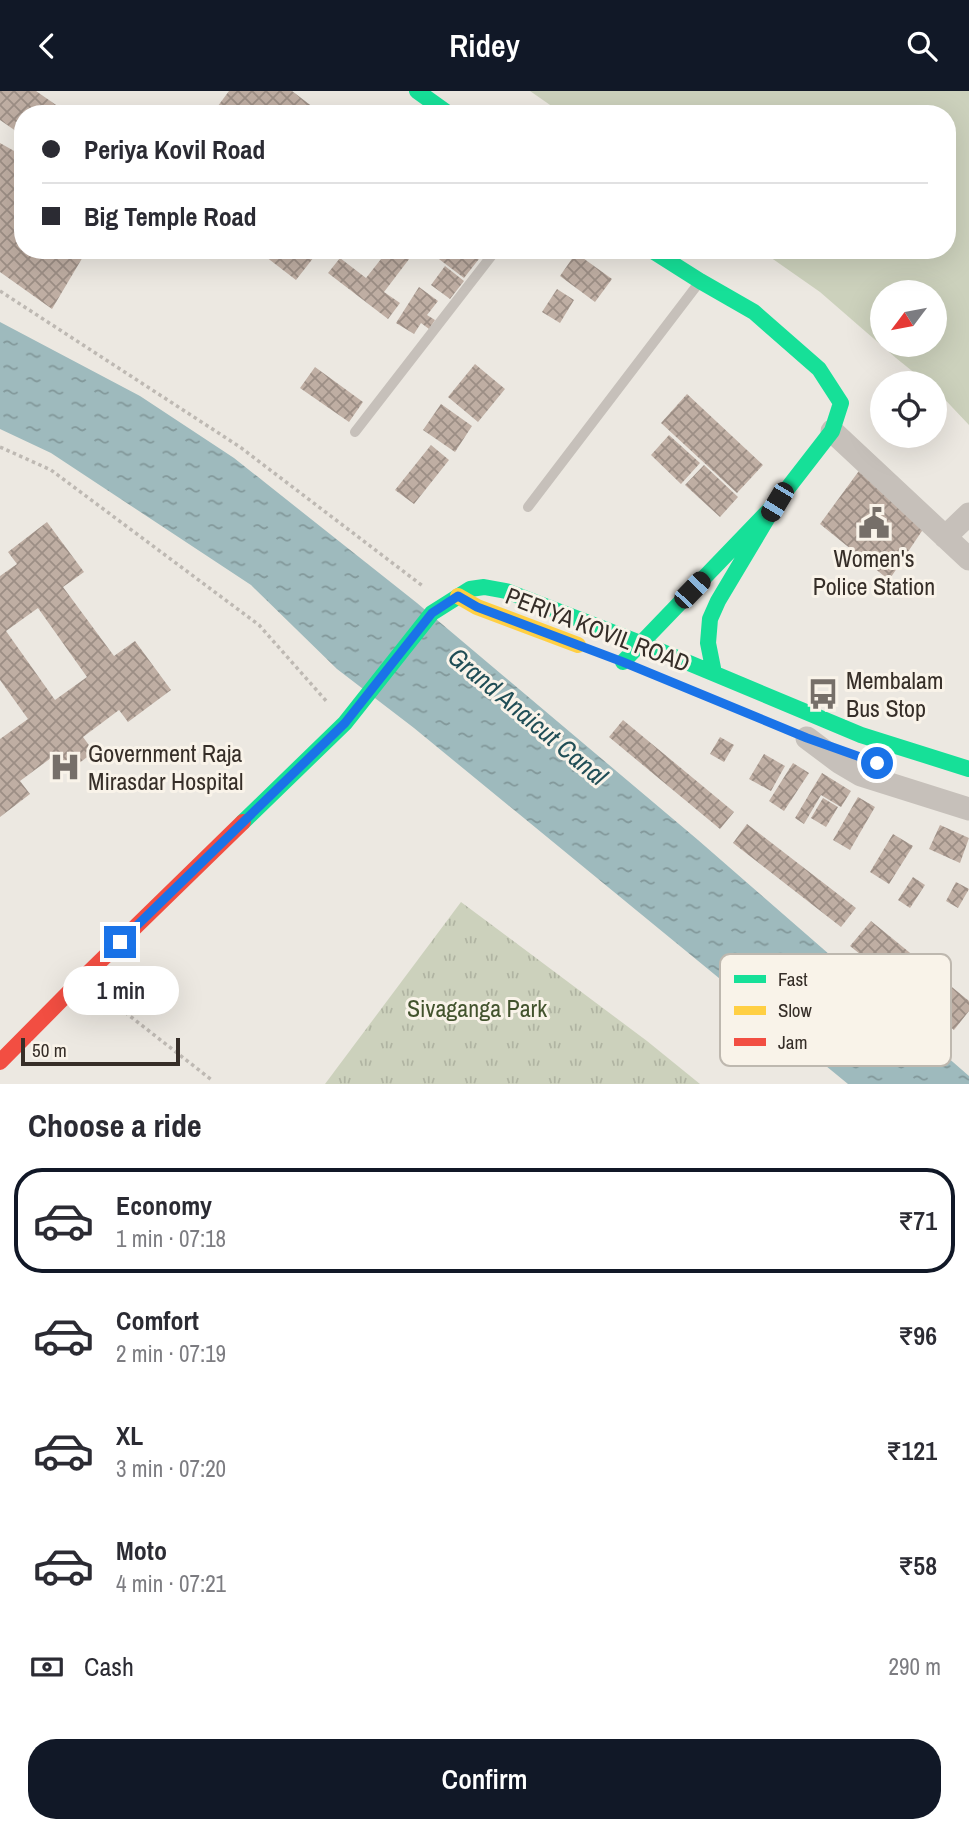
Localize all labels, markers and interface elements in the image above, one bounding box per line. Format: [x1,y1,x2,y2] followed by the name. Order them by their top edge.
[449,24,520,67] text: Ridey
[28,27,66,65] icon: back
[903,27,941,65] icon: search
[84,132,265,167] text: Periya Kovil Road
[84,199,257,234] text: Big Temple Road
[870,280,947,357] north arrow
[870,280,947,448] map controls
[870,371,947,448] button: locate
[758,479,797,525] car
[857,506,891,540] public building icon: Women's Police Station
[813,542,935,602] place label: Women's Police Station
[670,568,715,612] car
[501,579,695,679] street label: PERIYA KOVIL ROAD
[441,639,616,794] water label: Grand Anaicut Canal
[846,664,943,724] place label: Membalam Bus Stop
[806,677,840,711] bus stop icon: Membalam Bus Stop
[88,737,243,797] place label: Government Raja Mirasdar Hospital
[861,747,893,779] route start
[48,750,82,784] hospital icon: Government Raja Mirasdar Hospital
[104,926,136,958] route end
[720,954,951,1066] legend
[778,966,808,992] text: Fast
[62,967,178,1015] callout: 1 min
[97,975,145,1006] text: 1 min
[407,992,547,1024] park label: Sivaganga Park
[778,997,813,1023] text: Slow
[778,1029,807,1055] text: Jam
[21,1035,180,1067] scale bar
[32,1037,67,1063] text: 50 m
[28,1104,202,1147] text: Choose a ride
[116,1188,212,1223] text: Economy
[32,1189,95,1252] icon: car
[898,1203,937,1238] text: ₹71
[116,1223,226,1254] text: 1 min · 07:18
[116,1303,199,1338] text: Comfort
[32,1304,95,1367] icon: car
[898,1318,937,1353] text: ₹96
[116,1338,226,1369] text: 2 min · 07:19
[116,1418,143,1453] text: XL
[32,1419,95,1482] icon: car
[887,1433,937,1468] text: ₹121
[116,1453,226,1484] text: 3 min · 07:20
[116,1533,167,1568] text: Moto
[32,1534,95,1597] icon: car
[898,1548,937,1583] text: ₹58
[116,1568,226,1599] text: 4 min · 07:21
[28,1648,66,1686] icon: cash
[84,1649,134,1684] text: Cash
[889,1651,941,1682] text: 290 m
[28,1739,941,1819] button: Confirm

